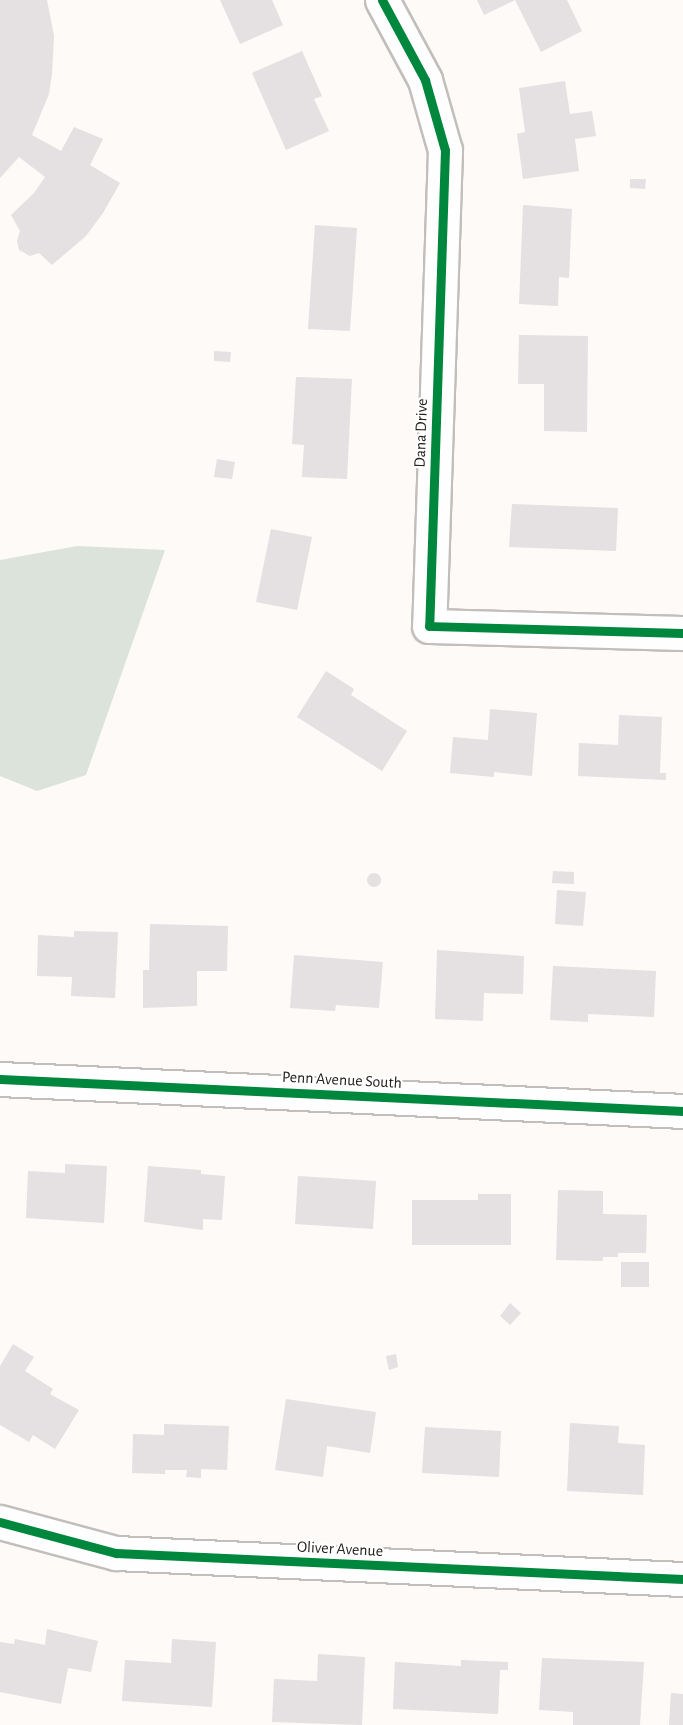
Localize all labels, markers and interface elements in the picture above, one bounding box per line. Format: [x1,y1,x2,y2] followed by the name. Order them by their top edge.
[410,398,432,468] street label: Dana Drive
[282,1067,402,1093] street label: Penn Avenue South
[296,1537,384,1561] street label: Oliver Avenue

